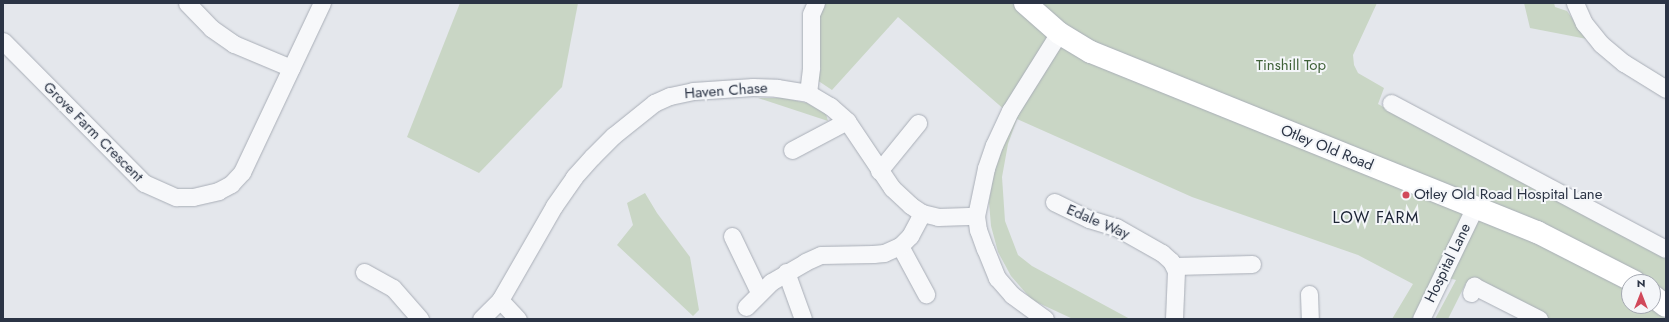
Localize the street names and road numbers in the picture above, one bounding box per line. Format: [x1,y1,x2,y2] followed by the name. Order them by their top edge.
[39,78,147,186] street label: Grove Farm Crescent
[684,79,768,103] street label: Haven Chase
[1278,121,1376,175] street label: Otley Old Road
[1064,201,1132,243] street label: Edale Way
[1421,221,1475,305] street label: Hospital Lane

